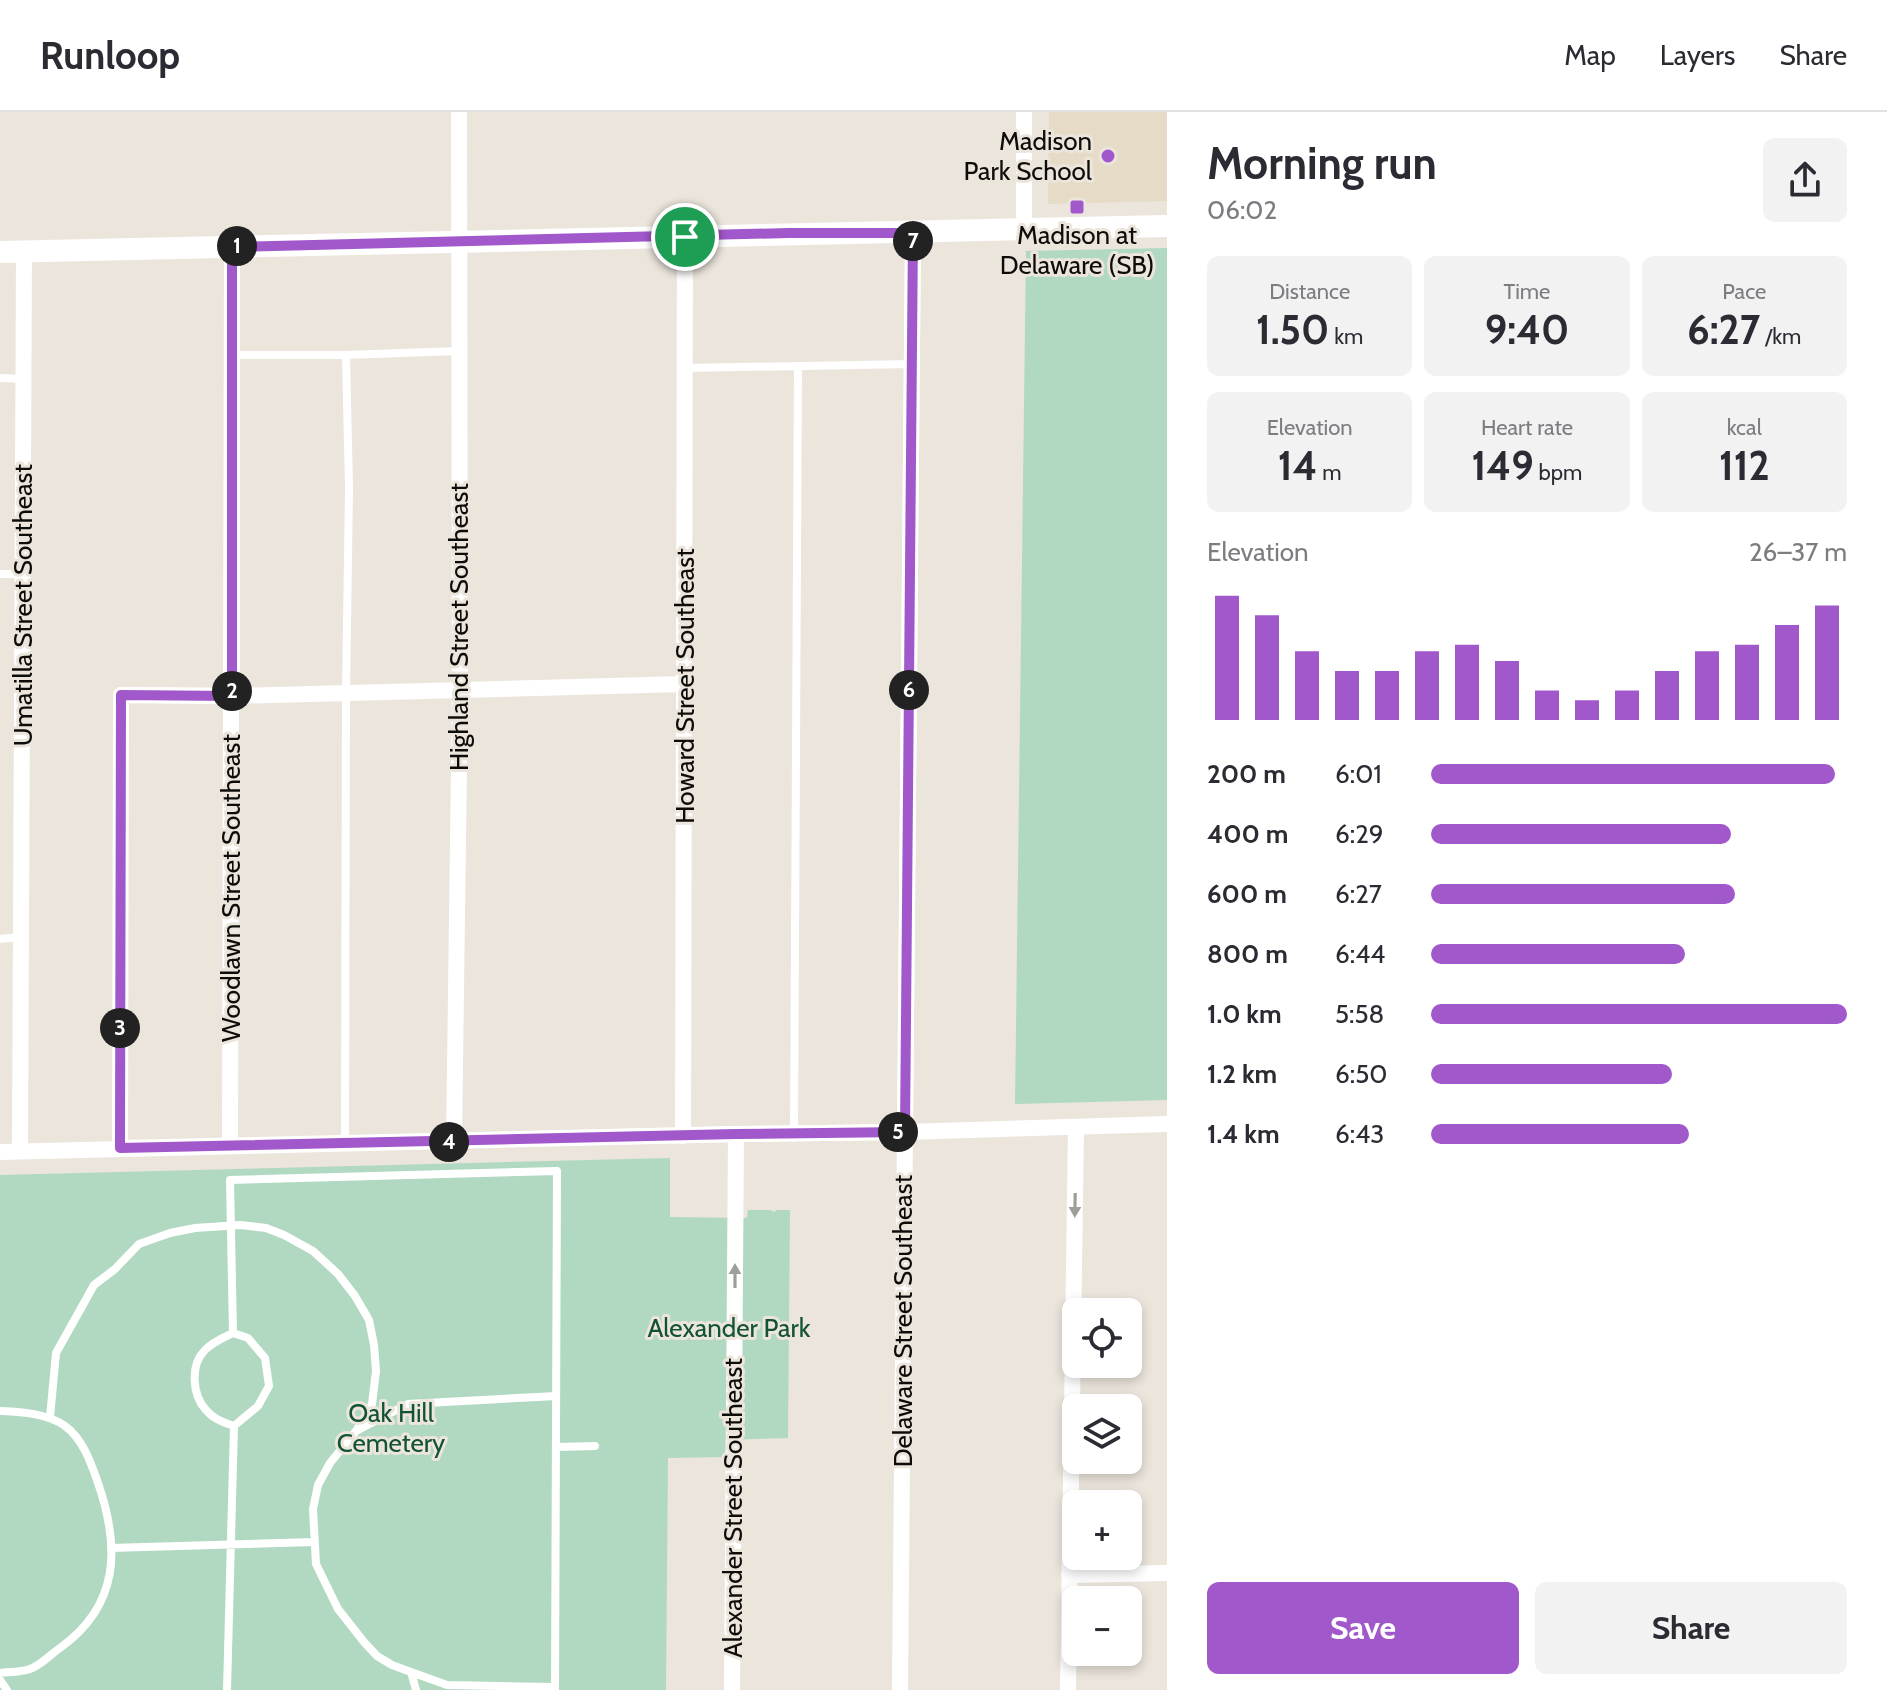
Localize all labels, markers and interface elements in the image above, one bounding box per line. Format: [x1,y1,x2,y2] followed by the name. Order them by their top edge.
[40,32,180,79] text: Runloop
[1564,38,1616,72] text: Map
[1660,38,1735,72] text: Layers
[1779,38,1847,72] text: Share
[963,125,1092,187] place label: Madison Park School
[1207,137,1437,190] text: Morning run
[1763,138,1847,222] button: share
[1099,147,1117,165] marker: Madison Park School
[1207,194,1277,226] text: 06:02
[1068,198,1086,216] marker: Madison at Delaware (SB)
[651,203,719,271] pin
[663,215,707,259] icon: arrive
[1000,219,1154,281] place label: Madison at Delaware (SB)
[893,221,933,261] pin: 7
[217,226,257,266] pin: 1
[907,227,919,254] text: 7
[233,232,241,259] text: 1
[1269,278,1350,305] text: Distance
[1504,278,1550,305] text: Time
[1722,278,1766,305] text: Pace
[1256,305,1329,354] text: 1.50
[1485,305,1569,354] text: 9:40
[1687,305,1760,354] text: 6:27
[1329,323,1363,350] text: km
[1760,323,1801,350] text: /km
[1267,414,1353,441] text: Elevation
[1481,414,1573,441] text: Heart rate
[1727,414,1762,441] text: kcal
[1278,441,1317,490] text: 14
[1472,441,1534,490] text: 149
[1719,441,1770,490] text: 112
[1317,459,1342,486] text: m
[1534,459,1582,486] text: bpm
[7,464,39,746] street label: Umatilla Street Southeast
[443,483,475,771] street label: Highland Street Southeast
[1207,536,1309,568] text: Elevation
[1749,536,1847,568] text: 26–37 m
[669,548,701,824] street label: Howard Street Southeast
[889,670,929,710] pin: 6
[212,671,252,711] pin: 2
[903,676,915,703] text: 6
[226,677,238,704] text: 2
[215,734,247,1042] street label: Woodlawn Street Southeast
[1207,758,1286,790] text: 200 m
[1335,758,1382,790] text: 6:01
[1207,818,1288,850] text: 400 m
[1335,818,1384,850] text: 6:29
[1207,878,1287,910] text: 600 m
[1335,878,1382,910] text: 6:27
[1207,938,1288,970] text: 800 m
[1335,938,1385,970] text: 6:44
[1207,998,1282,1030] text: 1.0 km
[1335,998,1384,1030] text: 5:58
[100,1008,140,1048] pin: 3
[114,1014,126,1041] text: 3
[1207,1058,1277,1090] text: 1.2 km
[1335,1058,1387,1090] text: 6:50
[878,1112,918,1152] pin: 5
[892,1118,904,1145] text: 5
[1207,1118,1280,1150] text: 1.4 km
[1335,1118,1384,1150] text: 6:43
[429,1122,469,1162] pin: 4
[442,1128,456,1155] text: 4
[887,1174,919,1467] street label: Delaware Street Southeast
[1069,1193,1081,1218] one-way arrow
[729,1263,741,1288] one-way arrow
[1062,1298,1142,1666] map controls
[1062,1298,1142,1378] button: locate
[648,1312,811,1344] park label: Alexander Park
[717,1358,749,1658] street label: Alexander Street Southeast
[1062,1394,1142,1474] button: layers
[337,1397,445,1459] park label: Oak Hill Cemetery
[1062,1490,1142,1570] button: +
[1207,1582,1519,1674] button: Save
[1535,1582,1847,1674] button: Share
[1062,1586,1142,1666] button: −

